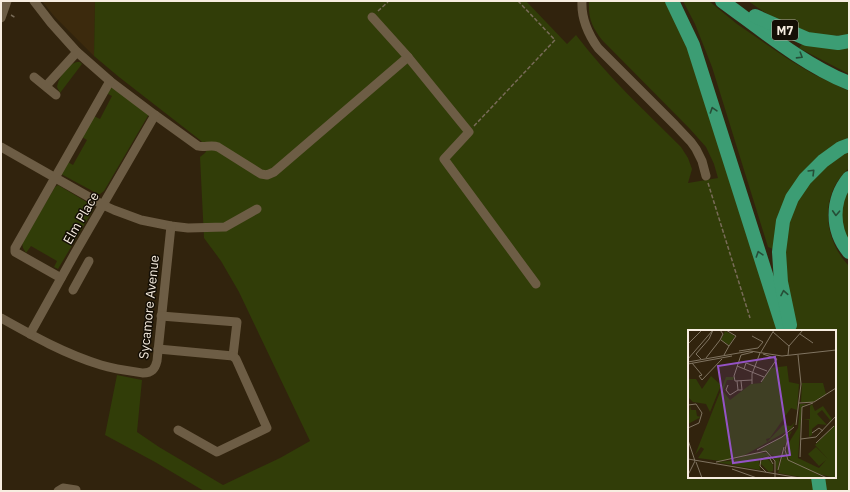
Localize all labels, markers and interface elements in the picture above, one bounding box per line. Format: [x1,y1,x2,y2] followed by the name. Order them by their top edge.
[772,20,798,40] road number: M7
[795,51,802,58] one-way arrow
[710,106,718,113] one-way arrow
[807,169,815,177] one-way arrow
[59,189,103,247] street label: Elm Place
[831,210,840,216] one-way arrow
[755,250,764,257] one-way arrow
[135,254,163,360] street label: Sycamore Avenue
[780,290,788,296] one-way arrow
[688,330,836,478] inset map

